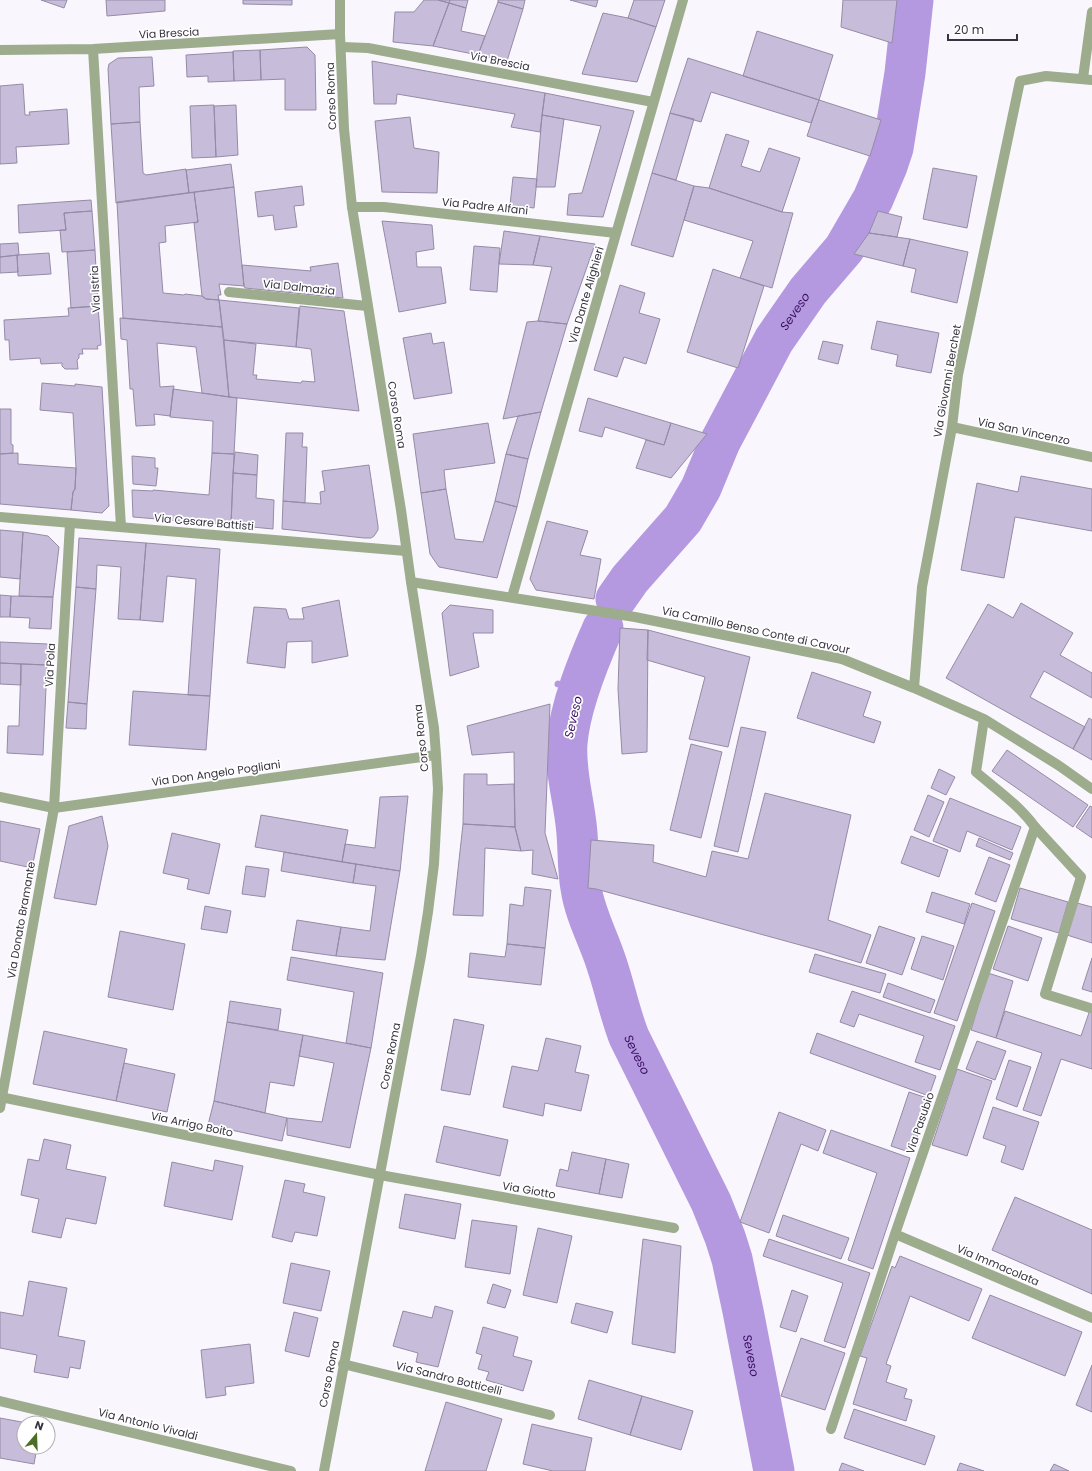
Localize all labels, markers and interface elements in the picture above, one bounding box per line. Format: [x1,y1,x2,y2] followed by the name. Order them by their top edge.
[948,16,1017,42] scale bar
[954,21,984,38] text: 20 m
[138,23,200,43] street label: Via Brescia
[469,47,531,75] street label: Via Brescia
[322,62,340,130] street label: Corso Roma
[441,194,529,219] street label: Via Padre Alfani
[565,244,608,345] street label: Via Dante Alighieri
[86,265,104,313] street label: Via Istria
[262,275,336,299] street label: Via Dalmazia
[775,288,814,333] water label: Seveso
[929,323,965,439] street label: Via Giovanni Berchet
[384,380,410,450] street label: Corso Roma
[976,413,1072,449] street label: Via San Vincenzo
[153,510,255,534] street label: Via Cesare Battisti
[660,602,852,658] street label: Via Camillo Benso Conte di Cavour
[41,643,59,687] street label: Via Pola
[560,694,586,740] water label: Seveso
[409,703,433,773] street label: Corso Roma
[150,756,282,790] street label: Via Don Angelo Pogliani
[3,860,39,980] street label: Via Donato Bramante
[376,1021,404,1091] street label: Corso Roma
[621,1031,655,1077] water label: Seveso
[902,1090,938,1156] street label: Via Pasubio
[149,1107,235,1141] street label: Via Arrigo Boito
[501,1177,557,1203] street label: Via Giotto
[954,1240,1042,1290] street label: Via Immacolata
[739,1333,764,1378] water label: Seveso
[315,1339,343,1409] street label: Corso Roma
[394,1357,504,1399] street label: Via Sandro Botticelli
[96,1404,200,1444] street label: Via Antonio Vivaldi
[16,1415,56,1455] north arrow
[33,1417,46,1434] text: N

